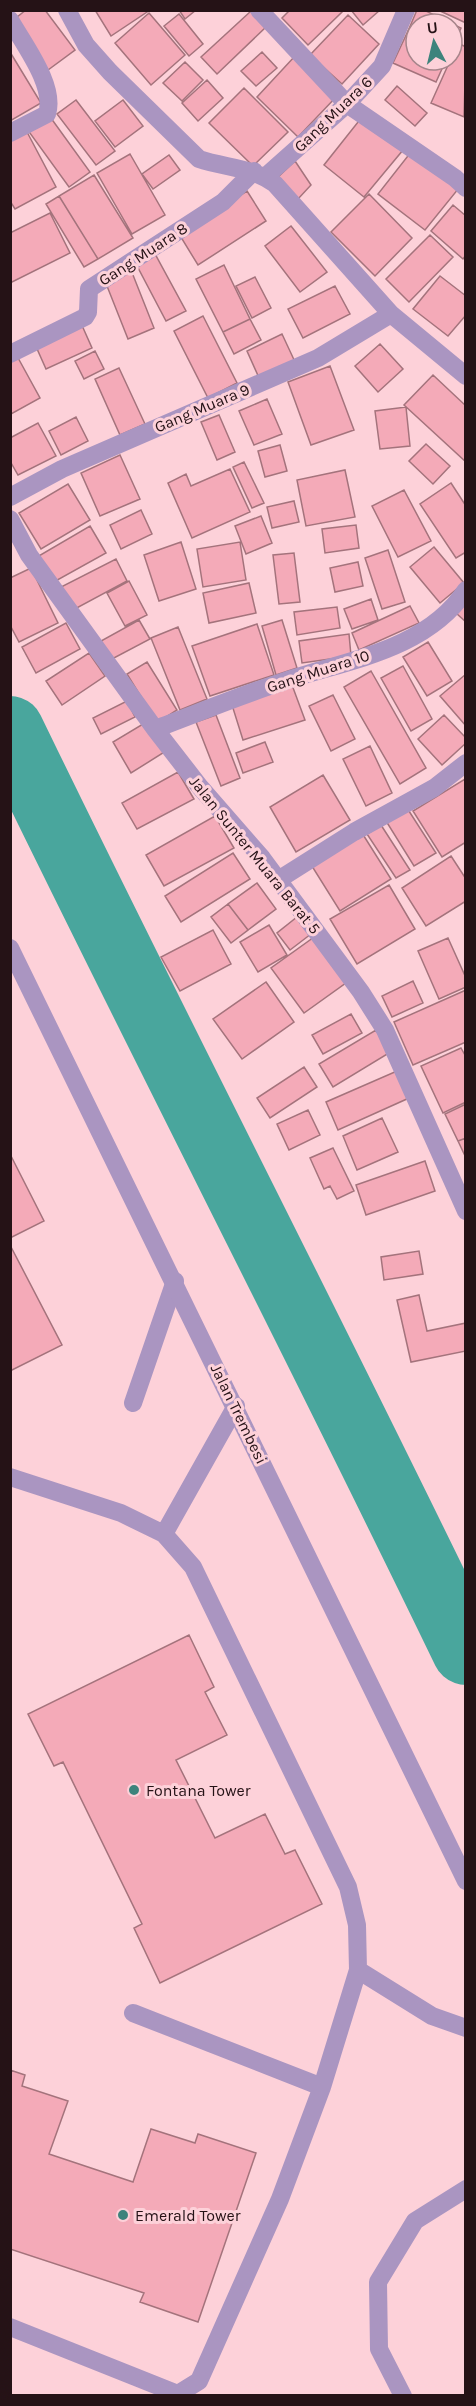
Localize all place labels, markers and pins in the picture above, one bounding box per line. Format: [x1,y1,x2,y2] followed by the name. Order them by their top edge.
[146,1781,251,1800] place label: Fontana Tower
[127,1783,141,1797] marker: Fontana Tower
[135,2206,241,2225] place label: Emerald Tower
[116,2208,130,2222] marker: Emerald Tower

